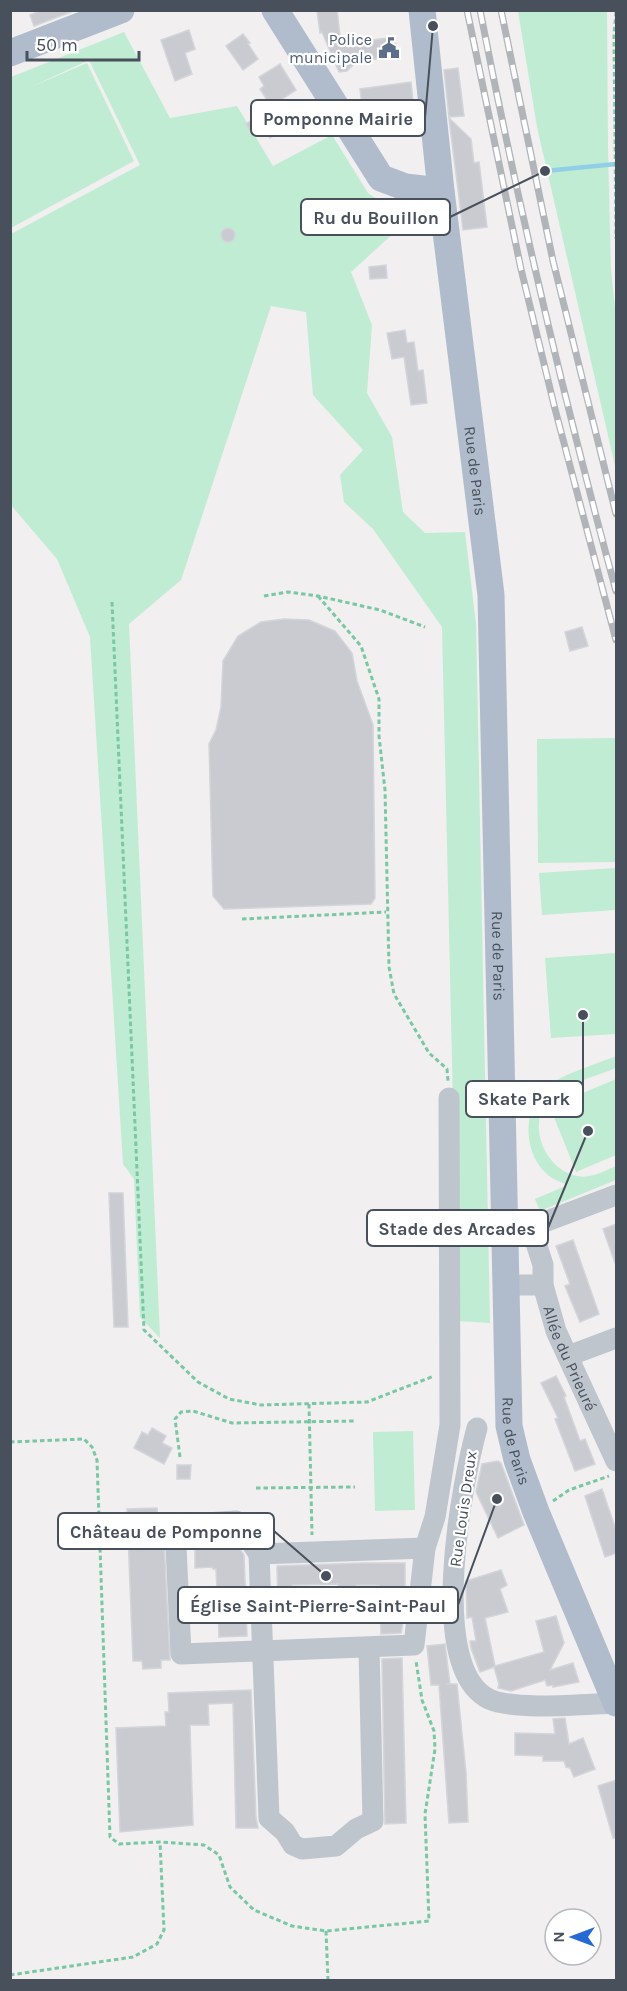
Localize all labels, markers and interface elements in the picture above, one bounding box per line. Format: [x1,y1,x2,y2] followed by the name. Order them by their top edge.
[27,24,140,62] scale bar
[289,30,372,67] place label: Police municipale
[36,34,78,56] text: 50 m
[377,36,401,60] public building icon: Police municipale
[251,100,425,136] callout: Pomponne Mairie
[263,108,413,130] text: Pomponne Mairie
[301,199,450,235] callout: Ru du Bouillon
[313,207,439,229] text: Ru du Bouillon
[461,425,491,517] street label: Rue de Paris
[488,911,509,1001] street label: Rue de Paris
[466,1081,583,1117] callout: Skate Park
[478,1088,571,1110] text: Skate Park
[367,1210,548,1246] callout: Stade des Arcades
[378,1218,536,1240] text: Stade des Arcades
[540,1303,601,1414] street label: Allée du Prieuré
[499,1397,535,1487] street label: Rue de Paris
[445,1450,481,1568] street label: Rue Louis Dreux
[58,1513,274,1549] callout: Château de Pomponne
[70,1521,262,1543] text: Château de Pomponne
[178,1587,458,1623] callout: Église Saint-Pierre-Saint-Paul
[190,1594,446,1617] text: Église Saint-Pierre-Saint-Paul
[543,1907,603,1967] north arrow
[549,1931,568,1943] text: N

